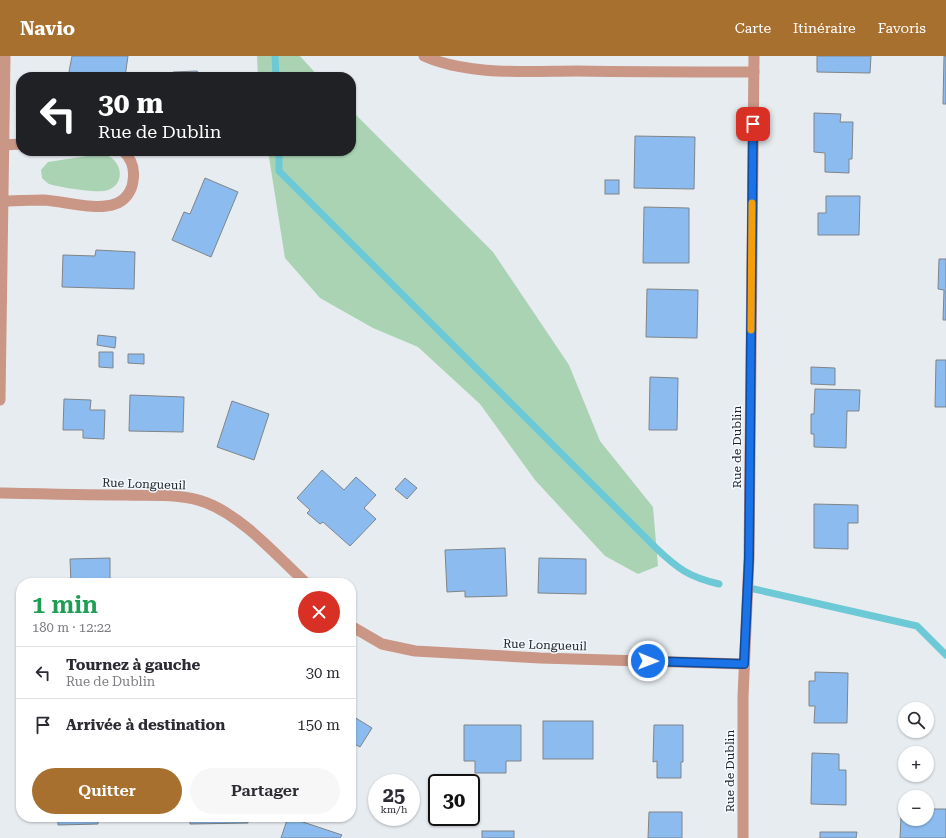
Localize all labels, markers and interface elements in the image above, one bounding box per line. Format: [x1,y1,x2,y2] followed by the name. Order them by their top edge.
[20,17,75,40] text: Navio
[735,20,771,36] text: Carte
[793,20,856,36] text: Itinéraire
[878,20,926,36] text: Favoris
[98,87,163,120] text: 30 m
[32,88,84,140] icon: left
[736,107,770,141] pin
[742,113,764,135] icon: arrive
[98,121,221,142] text: Rue de Dublin
[730,406,744,488] street label: Rue de Dublin
[102,476,186,492] street label: Rue Longueuil
[32,591,98,619] text: 1 min
[298,591,340,633] button: close
[32,620,111,635] text: 180 m · 12:22
[503,637,587,653] street label: Rue Longueuil
[627,640,669,682] position arrow
[66,656,200,674] text: Tournez à gauche
[32,662,54,684] icon: left
[306,664,340,682] text: 30 m
[66,674,155,689] text: Rue de Dublin
[898,702,934,826] map controls
[898,702,934,738] button: search
[32,714,54,736] icon: arrive
[66,716,225,734] text: Arrivée à destination
[297,716,340,734] text: 150 m
[723,730,737,812] street label: Rue de Dublin
[898,746,934,782] button: +
[32,768,182,814] button: Quitter
[190,768,340,814] button: Partager
[428,774,480,826] speed limit sign: 30
[383,783,405,807] text: 25
[898,790,934,826] button: −
[381,804,407,815] text: km/h

